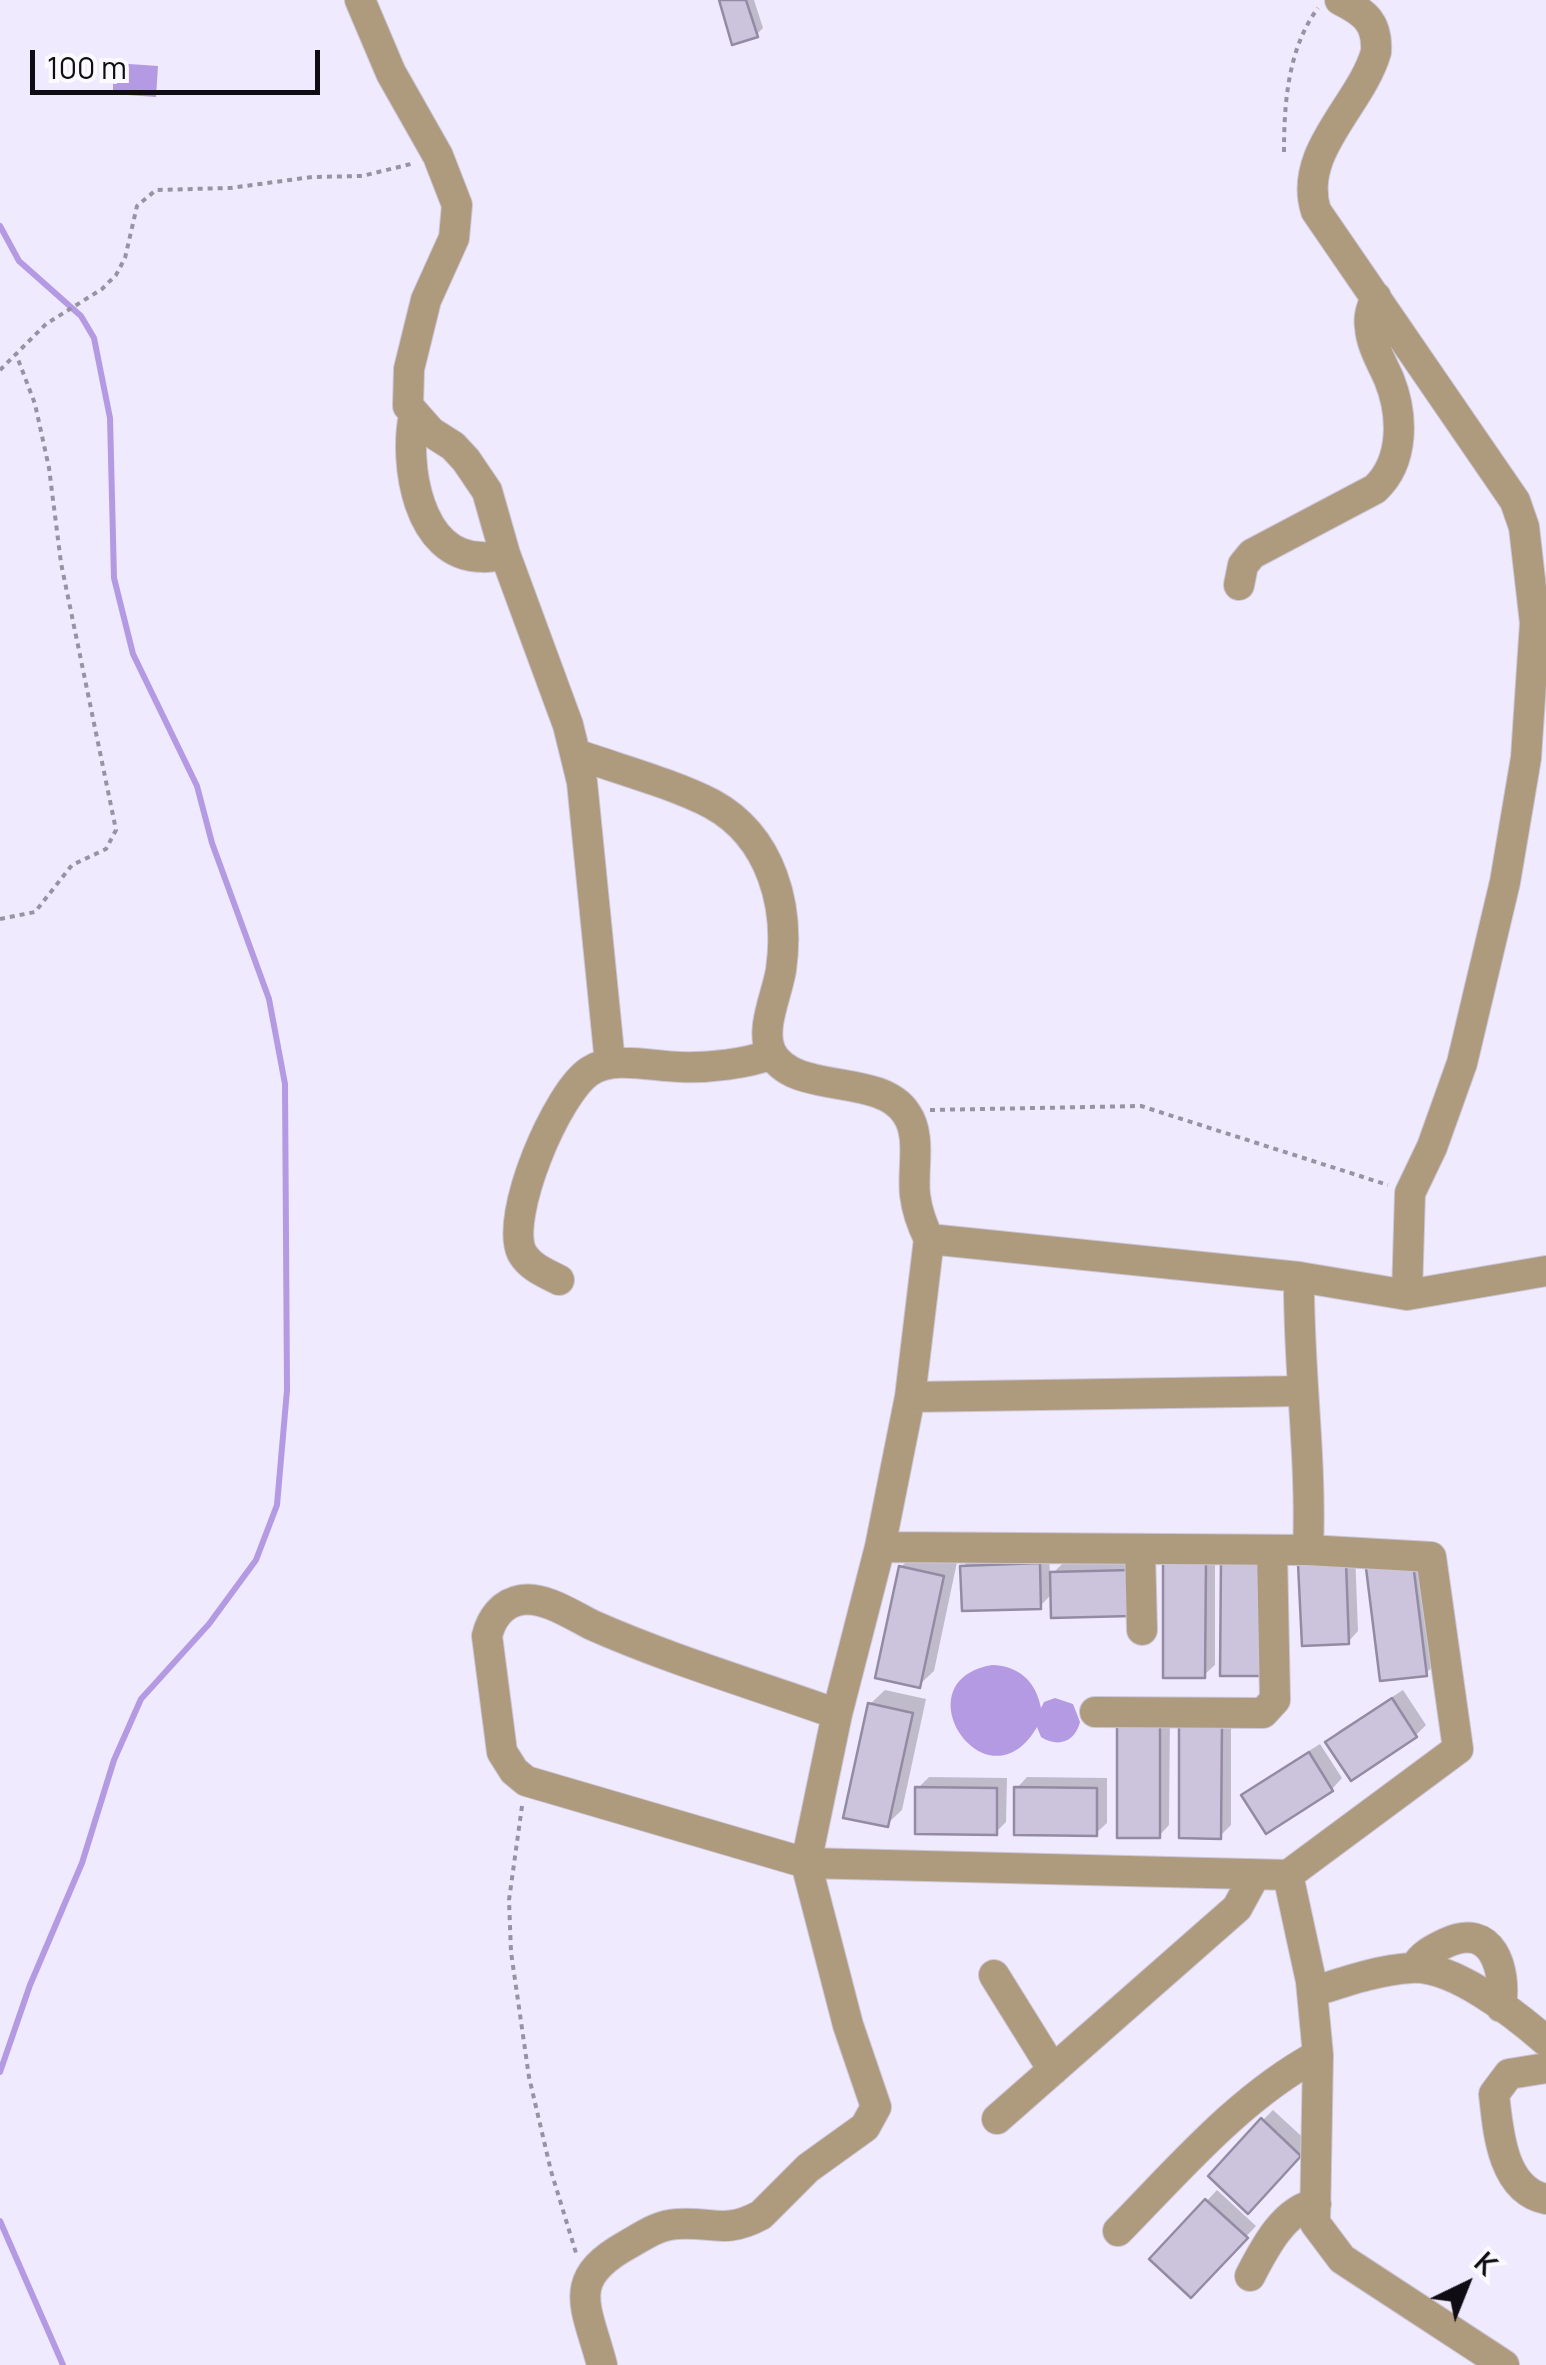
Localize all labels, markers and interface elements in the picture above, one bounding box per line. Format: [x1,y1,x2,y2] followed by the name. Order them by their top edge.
[35,30,325,92] scale bar
[47,47,127,88] text: 100 m
[1416,2235,1516,2335] north arrow
[1467,2243,1506,2283] text: K

